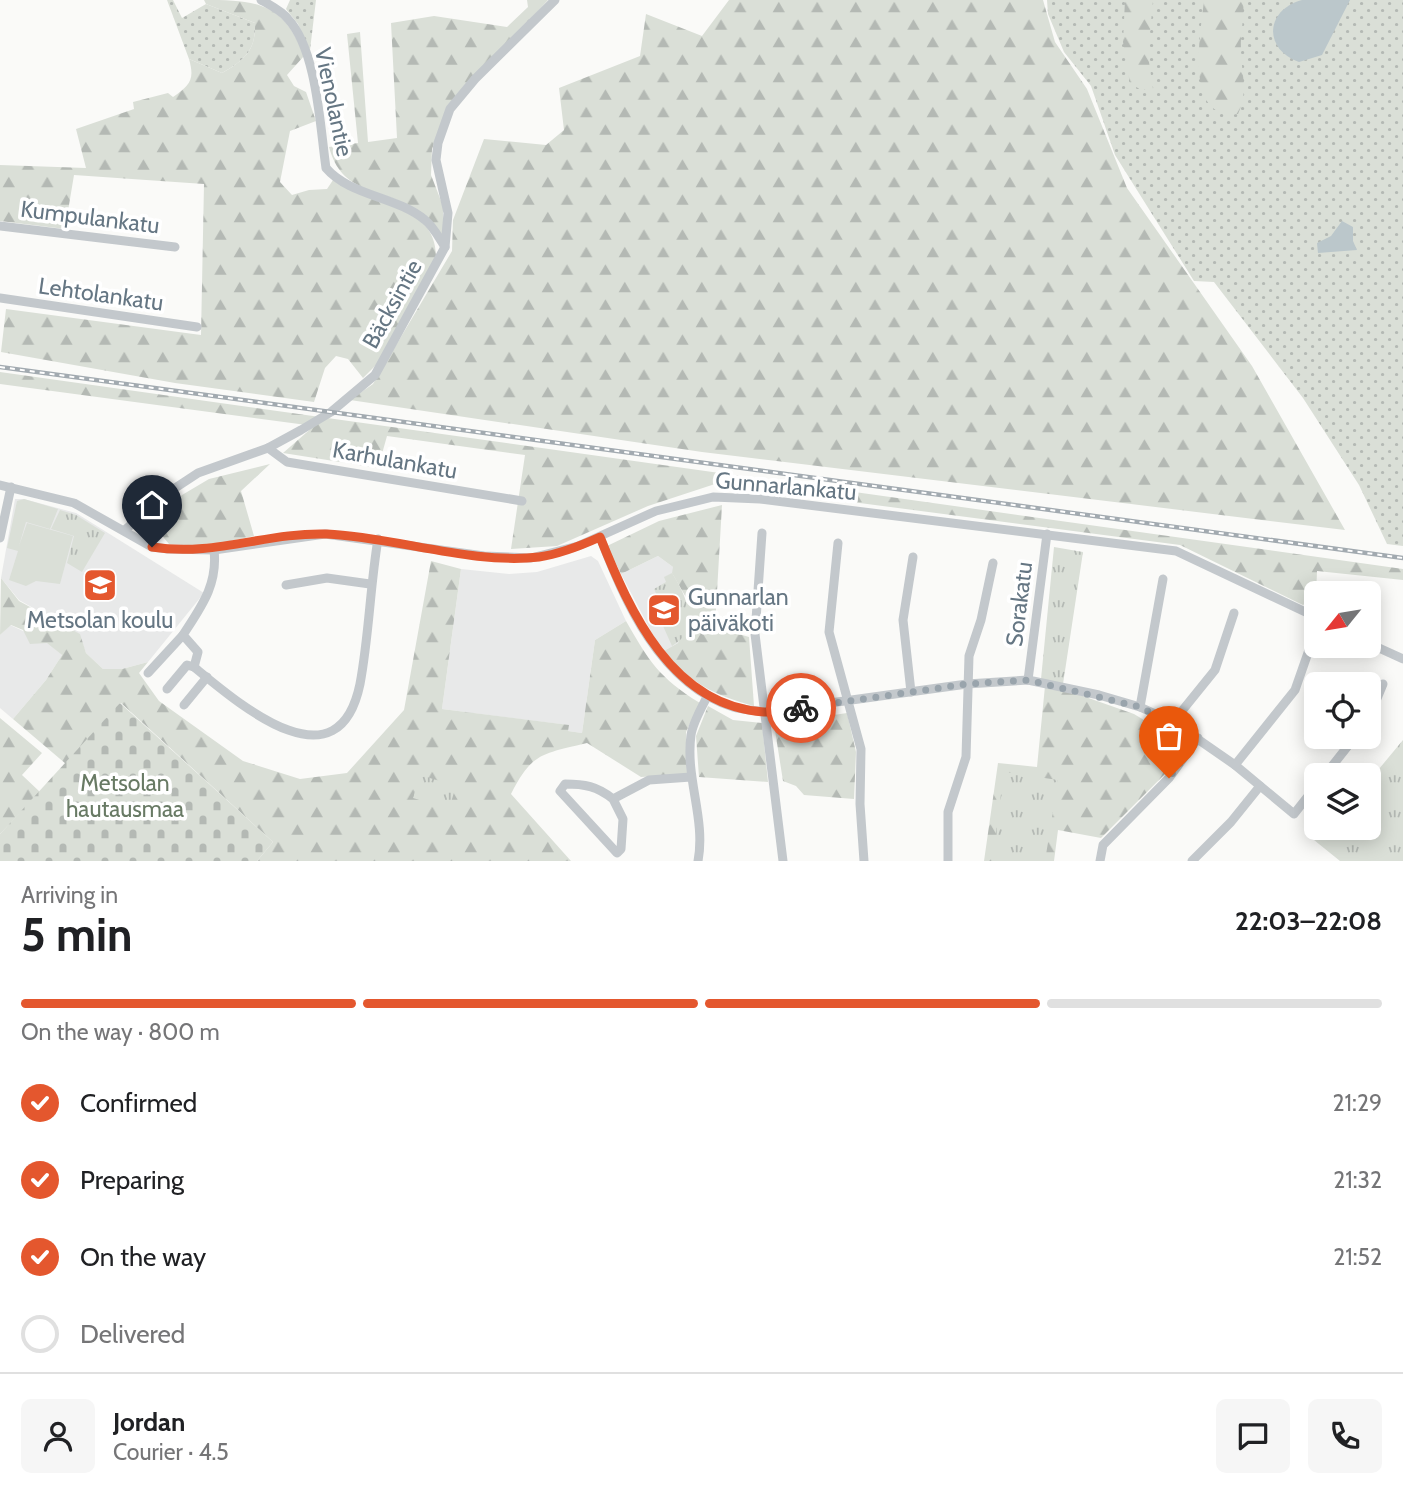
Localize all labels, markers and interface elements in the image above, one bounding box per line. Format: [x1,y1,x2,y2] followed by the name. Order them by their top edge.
[309,45,359,159] street label: Vienolantie
[19,195,161,239] street label: Kumpulankatu
[356,255,428,353] street label: Bäcksintie
[37,271,165,317] street label: Lehtolankatu
[331,435,459,485] street label: Karhulankatu
[714,466,858,506] street label: Gunnarlankatu
[122,475,182,547] pin
[133,486,171,524] icon: home
[1000,560,1038,648] street label: Sorakatu
[81,566,119,604] school or university icon: Metsolan koulu
[1304,581,1381,658] north arrow
[1304,581,1381,840] map controls
[688,583,789,637] place label: Gunnarlan päiväkoti
[645,591,683,629] school or university icon: Gunnarlan päiväkoti
[27,606,173,634] place label: Metsolan koulu
[1304,672,1381,749] button: locate
[766,673,836,743] courier
[782,689,820,727] icon: bike
[1139,706,1199,778] pin
[1150,717,1188,755] icon: bag
[1304,763,1381,840] button: layers
[66,769,184,823] park label: Metsolan hautausmaa
[21,881,118,909] text: Arriving in
[1235,905,1382,937] text: 22:03–22:08
[21,907,132,963] text: 5 min
[21,1018,220,1046] text: On the way · 800 m
[21,1084,59,1122] icon: check
[80,1087,197,1119] text: Confirmed
[1333,1089,1382,1117] text: 21:29
[21,1161,59,1199] icon: check
[80,1164,184,1196] text: Preparing
[1333,1166,1382,1194] text: 21:32
[21,1238,59,1276] icon: check
[80,1241,206,1273] text: On the way
[1333,1243,1382,1271] text: 21:52
[80,1318,185,1350] text: Delivered
[21,1399,95,1473] button: person
[1216,1399,1290,1473] button: chat
[1308,1399,1382,1473] button: phone
[113,1406,185,1438] text: Jordan
[113,1438,229,1466] text: Courier · 4.5

